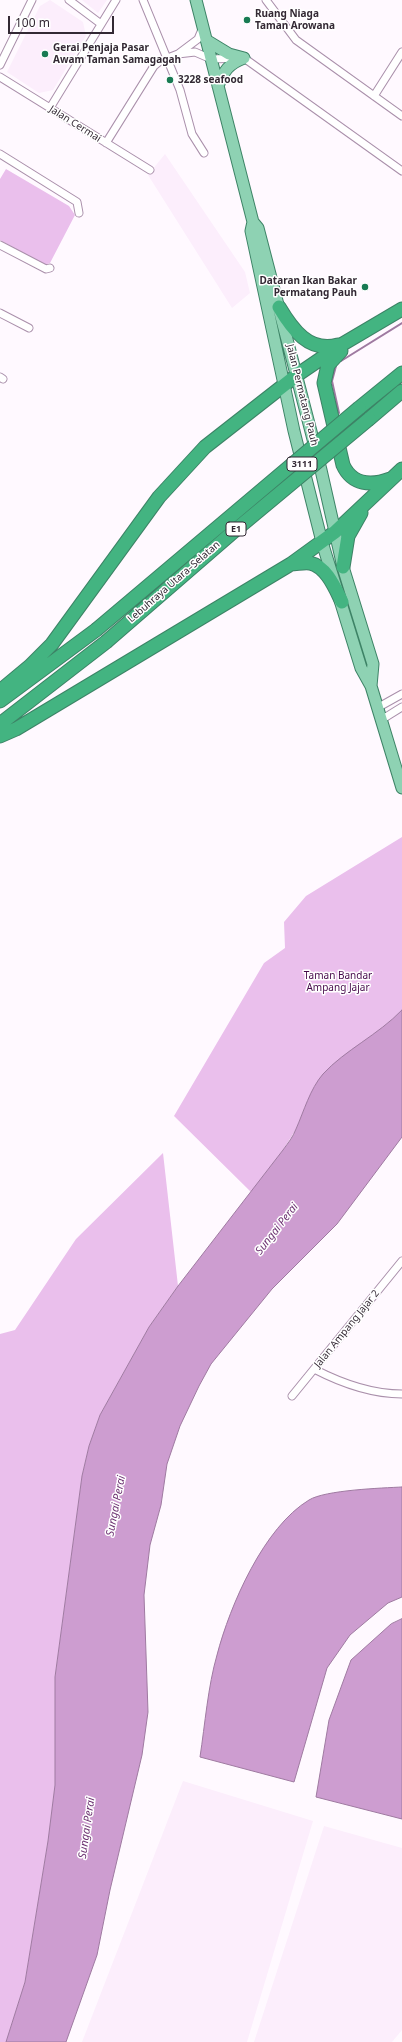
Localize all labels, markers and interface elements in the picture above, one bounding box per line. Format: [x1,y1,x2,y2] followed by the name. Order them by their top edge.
[10,8,116,34] scale bar
[255,8,335,32] place label: Ruang Niaga Taman Arowana
[15,14,50,31] text: 100 m
[242,15,252,25] marker: Ruang Niaga Taman Arowana
[53,42,181,66] place label: Gerai Penjaja Pasar Awam Taman Samagagah
[40,49,50,59] marker: Gerai Penjaja Pasar Awam Taman Samagagah
[178,74,243,86] place label: 3228 seafood
[165,75,175,85] marker: 3228 seafood
[47,103,103,145] street label: Jalan Cermai
[260,275,357,298] place label: Dataran Ikan Bakar Permatang Pauh
[360,282,370,292] marker: Dataran Ikan Bakar Permatang Pauh
[284,343,320,447] street label: Jalan Permatang Pauh
[287,457,317,471] road number: 3111
[226,522,246,536] road number: E1
[126,539,222,625] street label: Lebuhraya Utara–Selatan
[304,970,372,994] park label: Taman Bandar Ampang Jajar
[253,1201,301,1257] water label: Sungai Perai
[312,1288,382,1370] street label: Jalan Ampang Jajar 2
[104,1475,128,1537] water label: Sungai Perai
[76,1797,98,1859] water label: Sungai Perai

